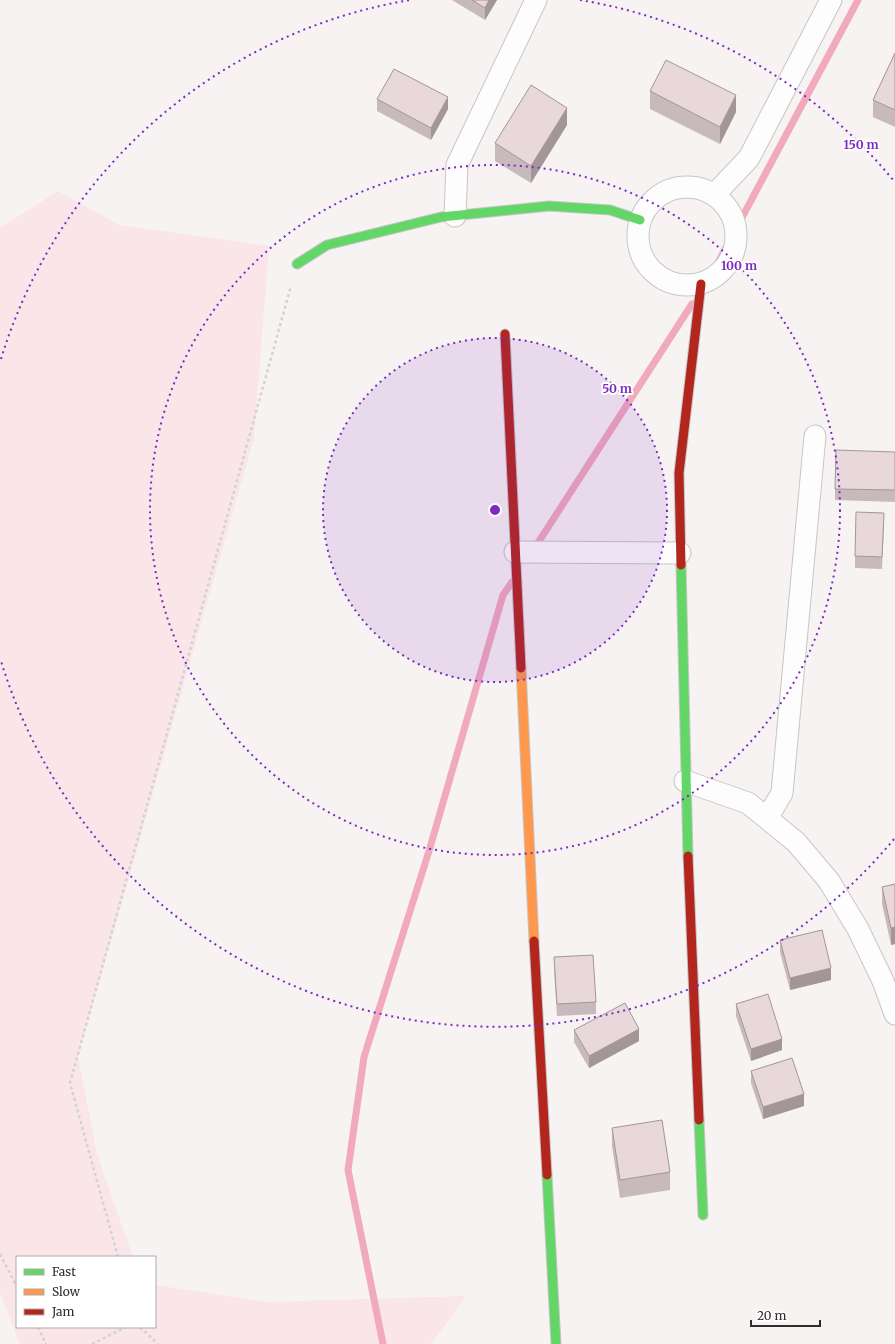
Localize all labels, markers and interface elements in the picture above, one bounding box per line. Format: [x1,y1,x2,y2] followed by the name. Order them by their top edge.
[844,137,879,152] text: 150 m
[721,258,757,273] text: 100 m
[602,381,632,396] text: 50 m
[488,503,502,517] centre of rings
[16,1256,156,1328] legend
[52,1264,76,1279] text: Fast
[52,1284,81,1299] text: Slow
[751,1302,820,1328] scale bar
[51,1304,75,1319] text: Jam
[757,1308,786,1323] text: 20 m

